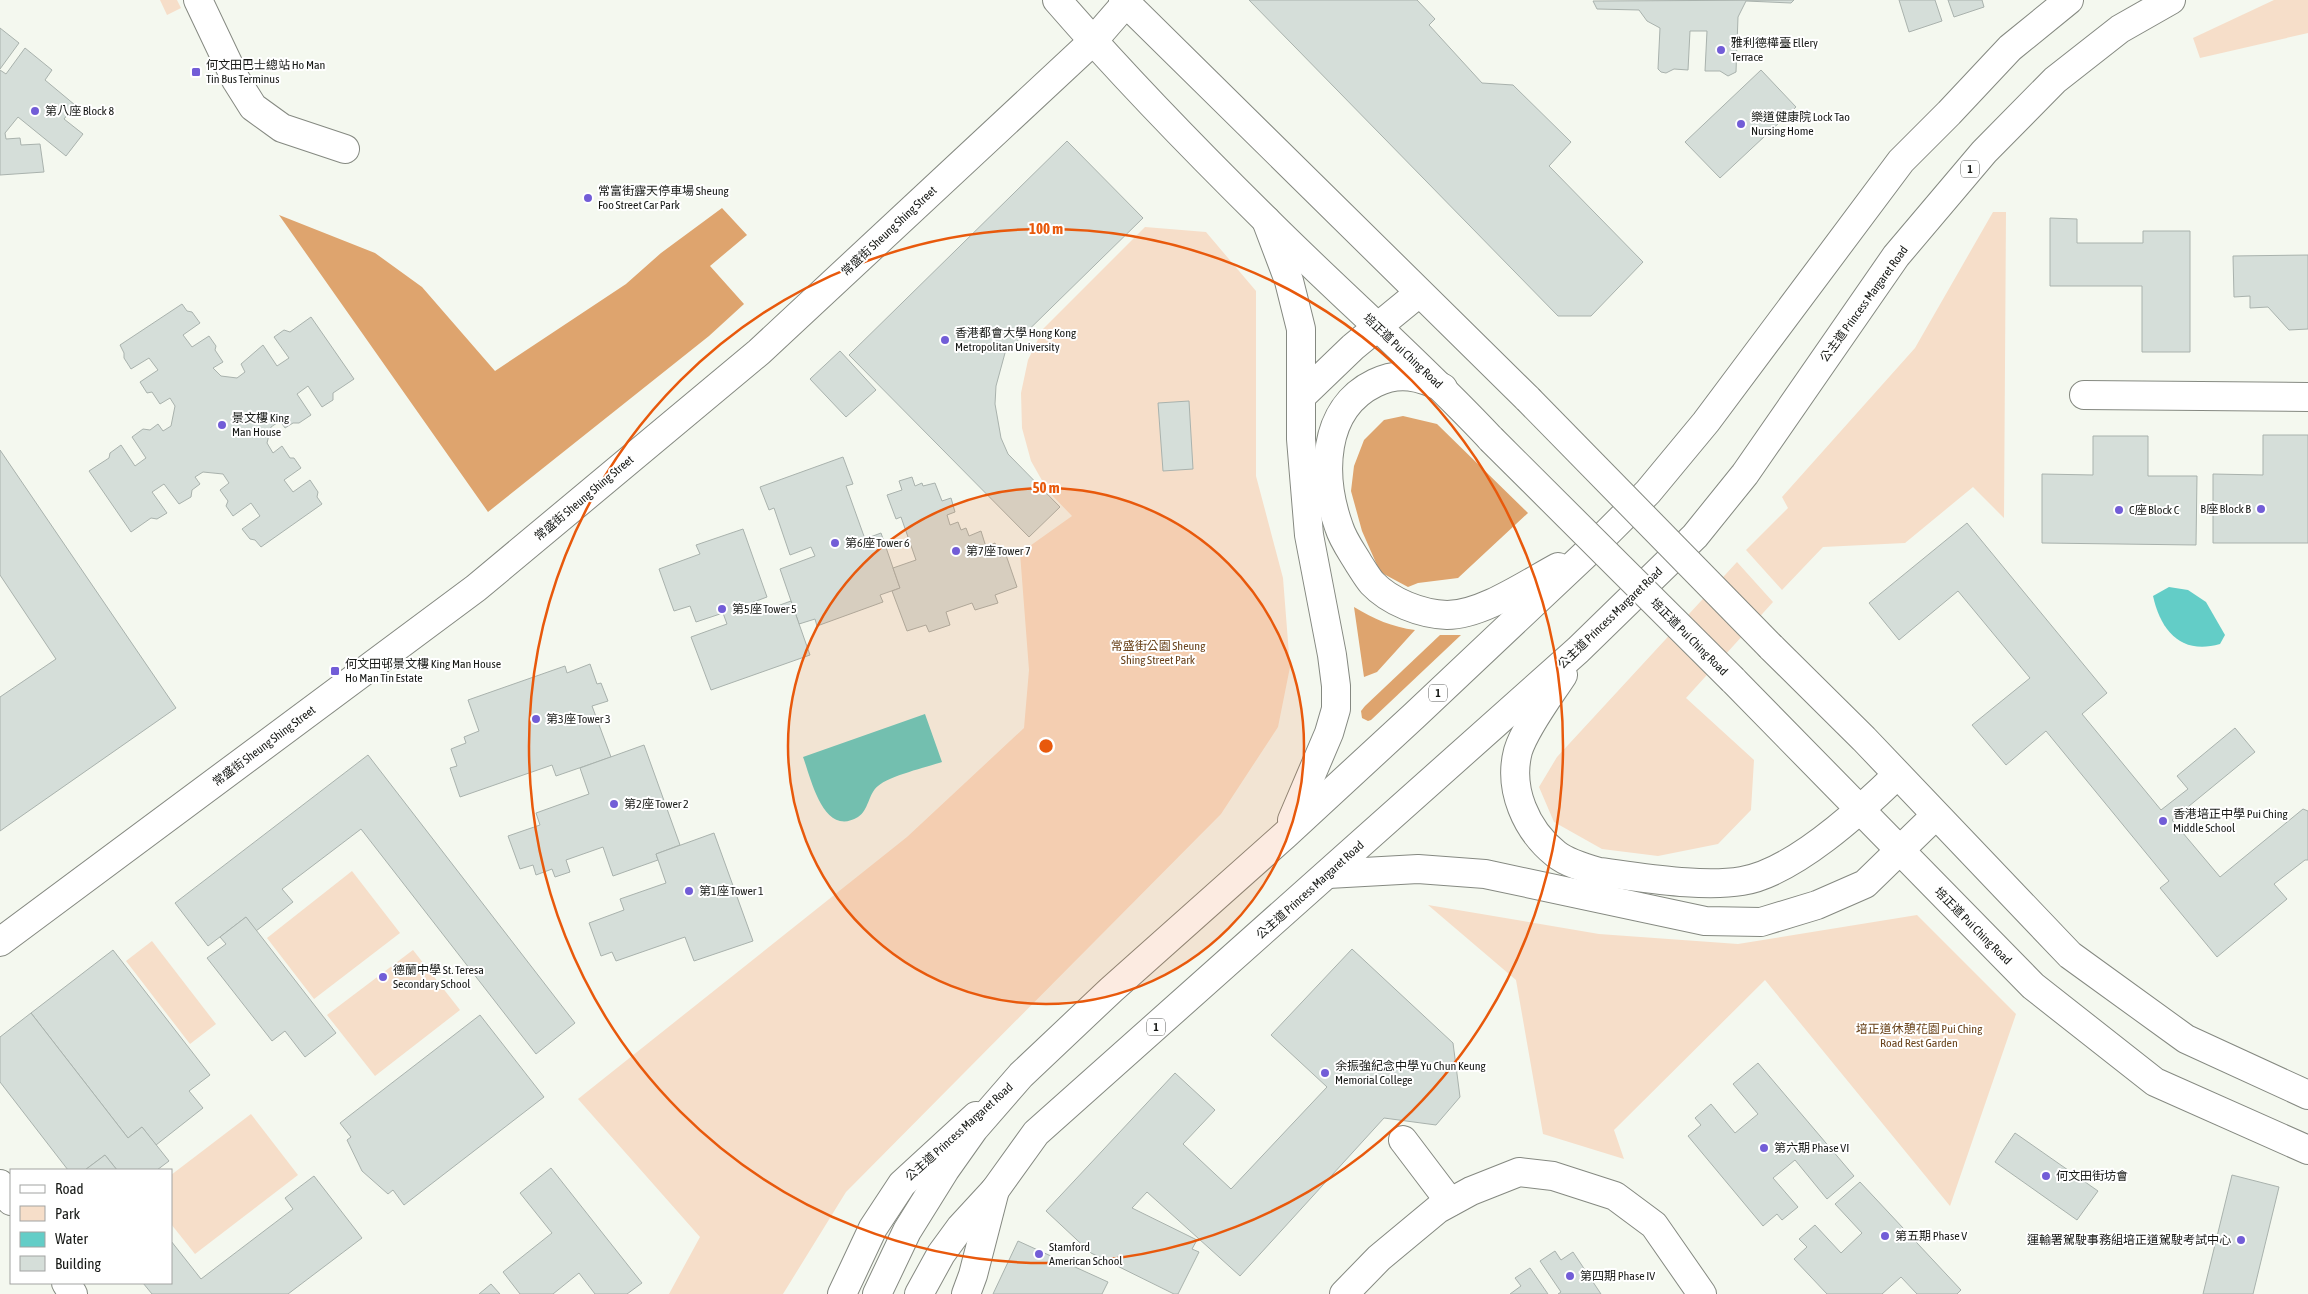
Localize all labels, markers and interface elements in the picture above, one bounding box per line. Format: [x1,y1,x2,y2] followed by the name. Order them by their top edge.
[1731,36,1818,64] place label: 雅利德樺臺 Ellery Terrace
[1715,44,1727,56] marker: 雅利德樺臺 Ellery Terrace
[206,58,325,86] place label: 何文田巴士總站 Ho Man Tin Bus Terminus
[190,66,202,78] marker: 何文田巴士總站 Ho Man Tin Bus Terminus
[45,104,114,118] place label: 第八座 Block 8
[29,105,41,117] marker: 第八座 Block 8
[1751,110,1850,138] place label: 樂道健康院 Lock Tao Nursing Home
[1735,118,1747,130] marker: 樂道健康院 Lock Tao Nursing Home
[1961,160,1979,178] road number: 1
[839,183,940,279] street label: 常盛街 Sheung Shing Street
[598,184,730,212] place label: 常富街露天停車場 Sheung Foo Street Car Park
[582,192,594,204] marker: 常富街露天停車場 Sheung Foo Street Car Park
[1029,220,1063,237] text: 100 m
[1817,243,1911,365] street label: 公主道 Princess Margaret Road
[1360,311,1446,391] street label: 培正道 Pui Ching Road
[955,326,1077,354] place label: 香港都會大學 Hong Kong Metropolitan University
[939,334,951,346] marker: 香港都會大學 Hong Kong Metropolitan University
[232,411,290,439] place label: 景文樓 King Man House
[216,419,228,431] marker: 景文樓 King Man House
[532,452,637,544] street label: 常盛街 Sheung Shing Street
[1033,479,1060,496] text: 50 m
[2200,502,2251,516] place label: B座 Block B
[2129,503,2180,517] place label: C座 Block C
[2255,503,2267,515] marker: B座 Block B
[2113,504,2125,516] marker: C座 Block C
[845,536,910,550] place label: 第6座 Tower 6
[829,537,841,549] marker: 第6座 Tower 6
[966,544,1031,558] place label: 第7座 Tower 7
[950,545,962,557] marker: 第7座 Tower 7
[1555,564,1665,672] street label: 公主道 Princess Margaret Road
[1648,596,1730,678] street label: 培正道 Pui Ching Road
[732,602,797,616] place label: 第5座 Tower 5
[716,603,728,615] marker: 第5座 Tower 5
[1111,639,1206,667] park label: 常盛街公園 Sheung Shing Street Park
[345,657,501,685] place label: 何文田邨景文樓 King Man House Ho Man Tin Estate
[329,665,341,677] marker: 何文田邨景文樓 King Man House Ho Man Tin Estate
[1429,684,1447,701] road number: 1
[210,702,319,789] street label: 常盛街 Sheung Shing Street
[546,712,611,726] place label: 第3座 Tower 3
[530,713,542,725] marker: 第3座 Tower 3
[1037,737,1055,755] centre of rings
[624,797,689,811] place label: 第2座 Tower 2
[608,798,620,810] marker: 第2座 Tower 2
[2173,807,2289,835] place label: 香港培正中學 Pui Ching Middle School
[2157,815,2169,827] marker: 香港培正中學 Pui Ching Middle School
[1253,838,1367,942] street label: 公主道 Princess Margaret Road
[699,884,764,898] place label: 第1座 Tower 1
[683,885,695,897] marker: 第1座 Tower 1
[1932,885,2014,967] street label: 培正道 Pui Ching Road
[393,963,484,991] place label: 德蘭中學 St. Teresa Secondary School
[377,971,389,983] marker: 德蘭中學 St. Teresa Secondary School
[1147,1019,1165,1036] road number: 1
[1856,1022,1983,1050] park label: 培正道休憩花園 Pui Ching Road Rest Garden
[1335,1059,1487,1087] place label: 余振強紀念中學 Yu Chun Keung Memorial College
[1319,1067,1331,1079] marker: 余振強紀念中學 Yu Chun Keung Memorial College
[902,1080,1016,1184] street label: 公主道 Princess Margaret Road
[1774,1141,1849,1155] place label: 第六期 Phase VI
[1758,1142,1770,1154] marker: 第六期 Phase VI
[10,1169,172,1284] legend
[2056,1169,2128,1183] place label: 何文田街坊會
[2040,1170,2052,1182] marker: 何文田街坊會
[55,1180,84,1197] text: Road
[55,1205,80,1222] text: Park
[1895,1229,1967,1243] place label: 第五期 Phase V
[55,1230,88,1247] text: Water
[1879,1230,1891,1242] marker: 第五期 Phase V
[2027,1233,2231,1247] place label: 運輸署駕駛事務組培正道駕駛考試中心
[2235,1234,2247,1246] marker: 運輸署駕駛事務組培正道駕駛考試中心
[1049,1240,1123,1268] place label: Stamford American School
[1033,1248,1045,1260] marker: Stamford American School
[55,1255,101,1272] text: Building
[1580,1269,1655,1283] place label: 第四期 Phase IV
[1564,1270,1576,1282] marker: 第四期 Phase IV

